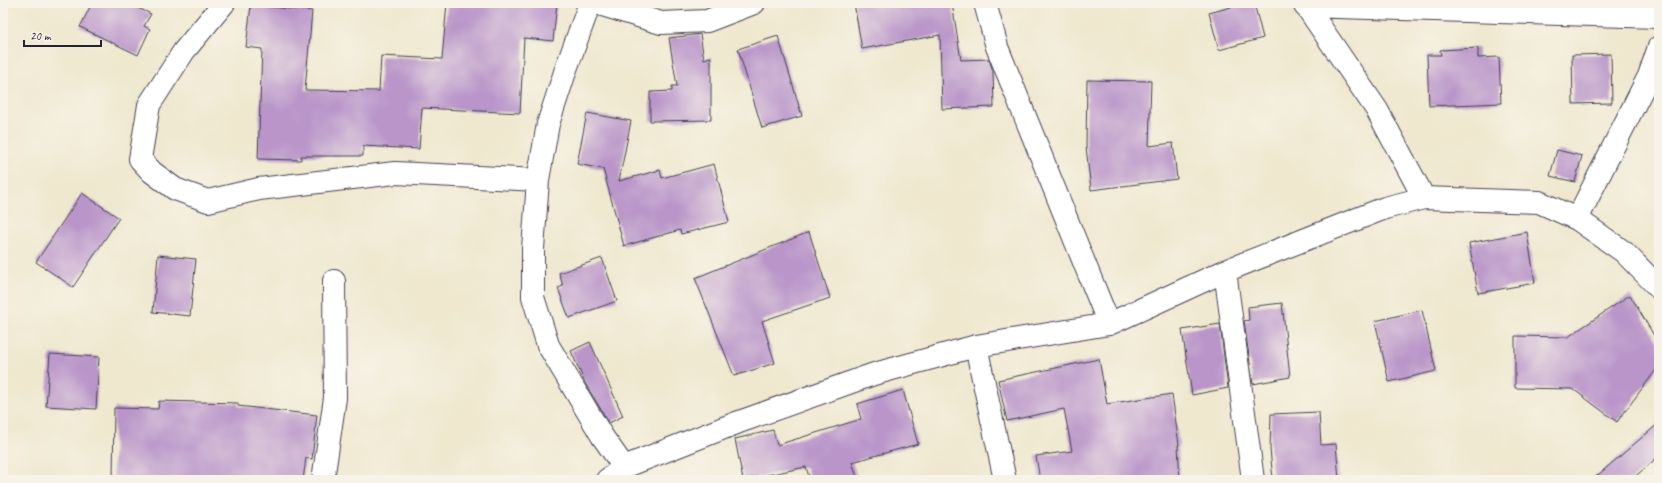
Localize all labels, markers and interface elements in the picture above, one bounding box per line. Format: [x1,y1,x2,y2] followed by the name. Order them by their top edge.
[24,22,101,48] scale bar
[30,28,52,44] text: 20 m

